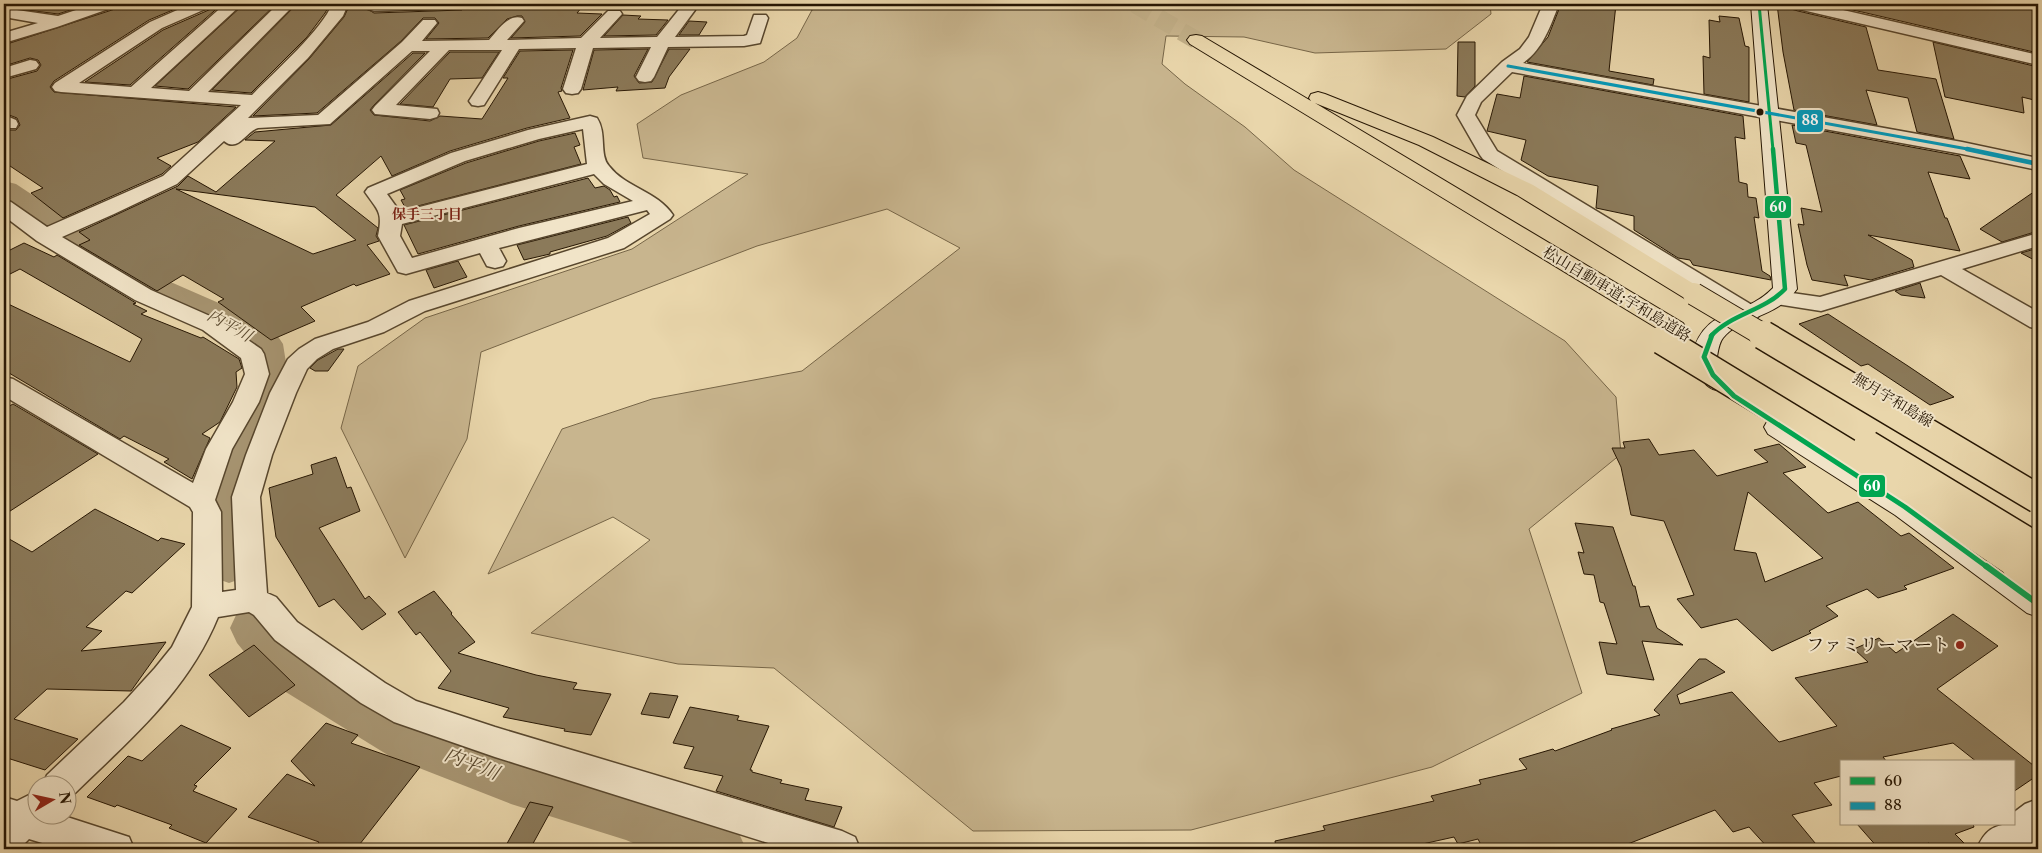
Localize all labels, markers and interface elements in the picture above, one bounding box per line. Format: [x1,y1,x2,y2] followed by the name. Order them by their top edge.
[1755,107,1765,117] unlabelled marker
[1796,109,1824,133] line badge: 88
[1801,111,1819,129] text: 88
[1764,195,1792,219] line badge: 60
[1769,198,1787,216] text: 60
[392,205,462,223] district label: 保手三丁目
[1540,242,1695,345] street label: 松山自動車道;宇和島道路
[204,305,258,346] water label: 内平川
[1850,368,1937,431] street label: 無月宇和島線
[1858,474,1886,498] line badge: 60
[1863,477,1881,495] text: 60
[1806,634,1950,656] place label: ファミリーマート
[1954,639,1966,651] marker: ファミリーマート
[441,743,504,785] water label: 内平川
[1840,760,2014,826] legend
[1884,771,1902,790] text: 60
[28,776,78,826] north arrow
[55,791,75,805] text: N
[1884,795,1902,814] text: 88

